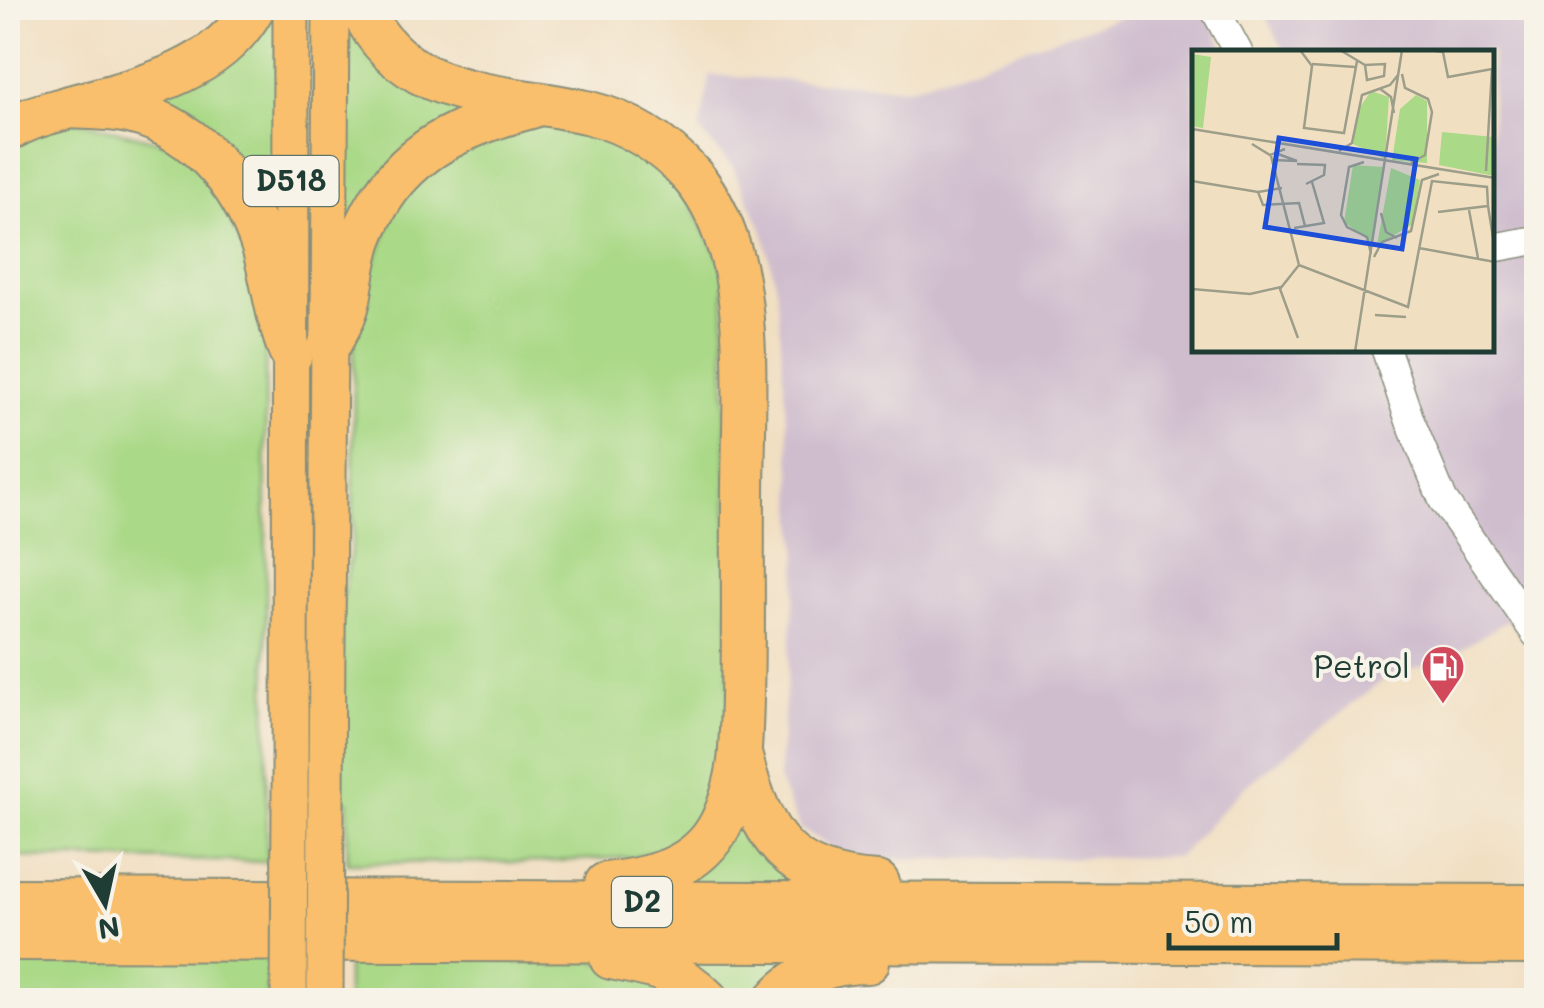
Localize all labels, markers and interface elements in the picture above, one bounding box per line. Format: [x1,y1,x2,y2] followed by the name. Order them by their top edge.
[1192,50,1494,352] inset map
[244,156,338,206] road number: D518
[1313,644,1410,686] place label: Petrol
[1420,644,1466,705] fuel station icon: Petrol
[55,853,155,953] north arrow
[612,877,672,927] road number: D2
[1169,888,1336,950] scale bar
[1184,901,1254,941] text: 50 m
[96,909,122,948] text: N

